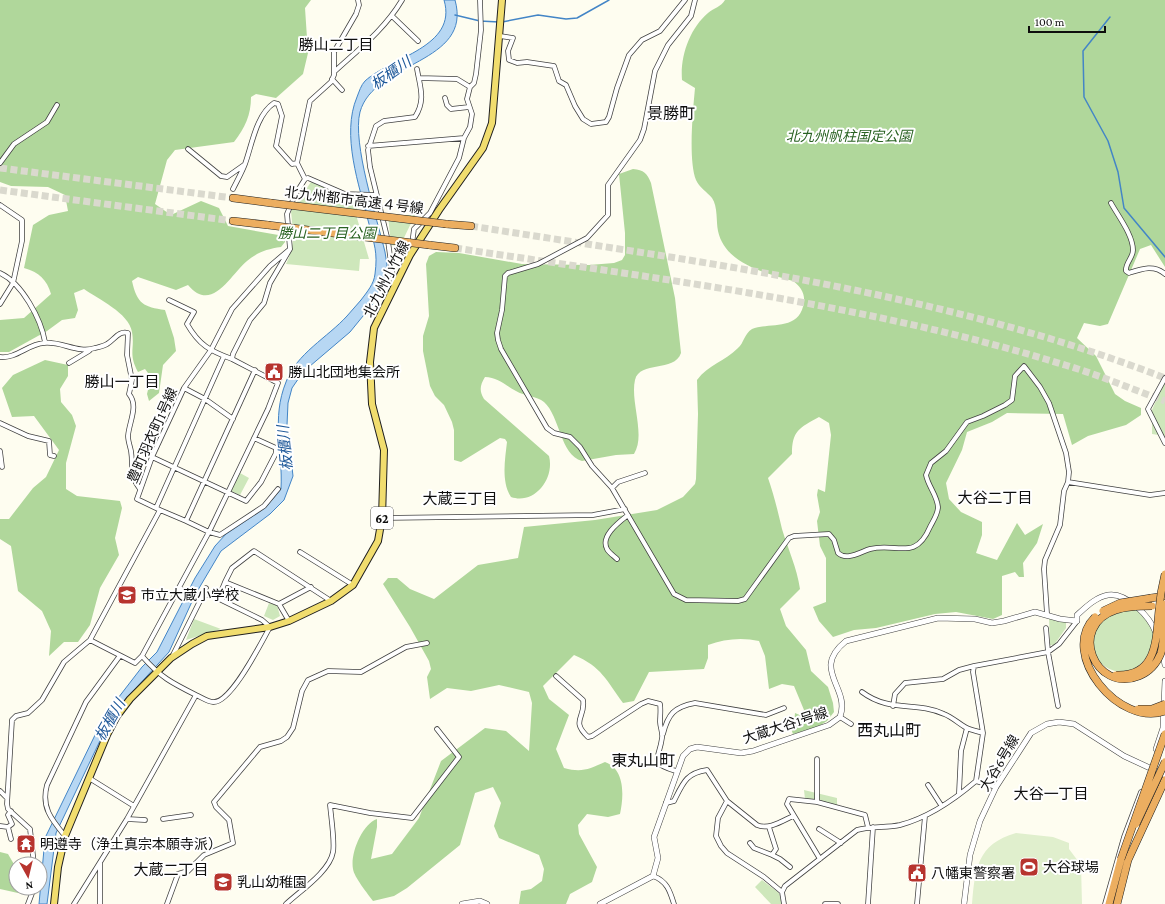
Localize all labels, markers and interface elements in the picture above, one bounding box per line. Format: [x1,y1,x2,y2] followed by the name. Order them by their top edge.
[1029,8,1105,34] scale bar
[1035,15,1065,29] text: 100 m
[298,37,374,53] district label: 勝山二丁目
[368,52,416,92] water label: 板櫃川
[647,105,695,122] district label: 景勝町
[786,128,914,144] park label: 北九州帆柱国定公園
[284,184,424,216] street label: 北九州都市高速４号線
[278,225,378,241] park label: 勝山二丁目公園
[360,238,412,320] street label: 北九州小竹線
[263,361,285,383] public building icon: 勝山北団地集会所
[288,364,400,380] place label: 勝山北団地集会所
[84,374,160,390] district label: 勝山一丁目
[124,385,180,485] street label: 豊町羽衣町1号線
[275,423,295,471] water label: 板櫃川
[957,490,1033,506] district label: 大谷二丁目
[422,491,498,507] district label: 大蔵三丁目
[371,507,393,529] road number: 62
[116,584,138,606] school or university icon: 市立大蔵小学校
[141,587,239,603] place label: 市立大蔵小学校
[92,695,129,743] water label: 板櫃川
[740,704,830,746] street label: 大蔵大谷1号線
[857,722,921,739] district label: 西丸山町
[976,732,1022,794] street label: 大谷6号線
[611,752,675,769] district label: 東丸山町
[1013,786,1089,802] district label: 大谷一丁目
[15,833,37,855] temple icon: 明遵寺（浄土真宗本願寺派）
[40,836,222,852] place label: 明遵寺（浄土真宗本願寺派）
[8,856,48,896] north arrow
[1018,856,1040,878] sports icon: 大谷球場
[1043,859,1099,875] place label: 大谷球場
[133,862,209,878] district label: 大蔵二丁目
[906,862,928,884] public building icon: 八幡東警察署
[931,865,1015,881] place label: 八幡東警察署
[212,871,234,893] school or university icon: 乳山幼稚園
[237,874,307,890] place label: 乳山幼稚園
[24,879,34,892] text: N

